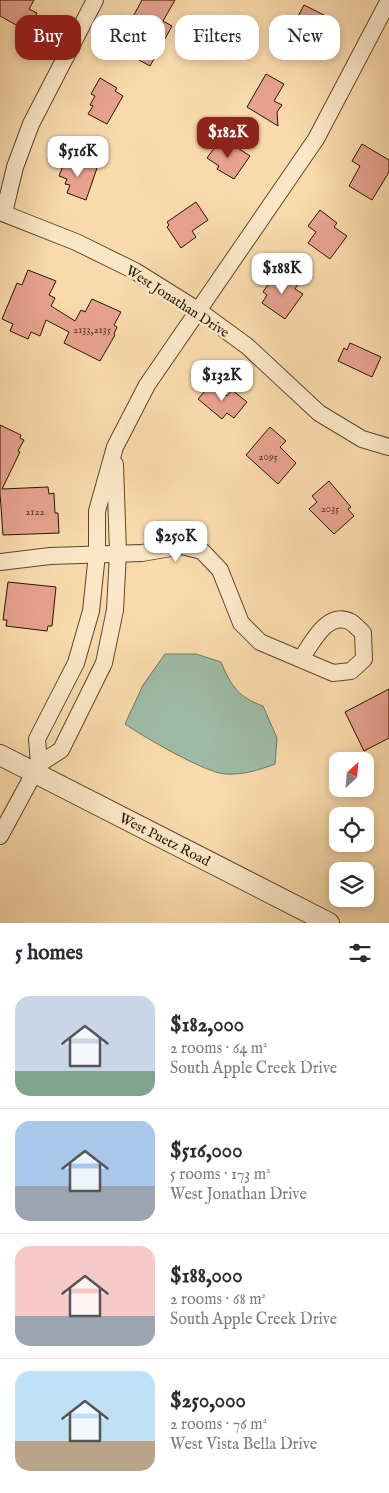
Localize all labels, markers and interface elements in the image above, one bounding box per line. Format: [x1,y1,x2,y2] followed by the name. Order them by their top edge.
[15,15,81,60] chip: Buy
[91,15,165,60] chip: Rent
[175,15,259,60] chip: Filters
[269,15,340,60] chip: New
[193,116,263,159] pin: $182K
[208,123,248,143] text: $182K
[43,136,113,178] pin: $516K
[59,142,97,162] text: $516K
[247,252,317,295] pin: $188K
[263,259,301,279] text: $188K
[122,262,233,342] street label: West Jonathan Drive
[73,323,111,337] house number: 2133,2135
[187,360,257,402] pin: $132K
[202,366,242,386] text: $132K
[258,450,278,464] house number: 2095
[321,502,339,516] house number: 2035
[25,505,45,519] house number: 2122
[141,520,211,563] pin: $250K
[155,527,197,547] text: $250K
[329,752,374,798] north arrow
[329,752,374,907] map controls
[329,807,374,852] button: locate
[116,809,213,871] street label: West Puetz Road
[329,862,374,907] button: layers
[346,939,374,967] icon: filters
[15,940,83,967] text: 5 homes
[170,1012,244,1039] text: $182,000
[55,1016,115,1076] icon: home
[170,1039,268,1059] text: 2 rooms · 64 m²
[170,1059,337,1079] text: South Apple Creek Drive
[170,1138,242,1165] text: $516,000
[55,1141,115,1201] icon: home
[170,1165,271,1185] text: 5 rooms · 173 m²
[170,1185,307,1205] text: West Jonathan Drive
[170,1263,242,1290] text: $188,000
[55,1266,115,1326] icon: home
[170,1290,266,1310] text: 2 rooms · 68 m²
[170,1310,337,1330] text: South Apple Creek Drive
[170,1388,246,1415] text: $250,000
[55,1391,115,1451] icon: home
[170,1415,267,1435] text: 2 rooms · 76 m²
[170,1435,317,1455] text: West Vista Bella Drive

